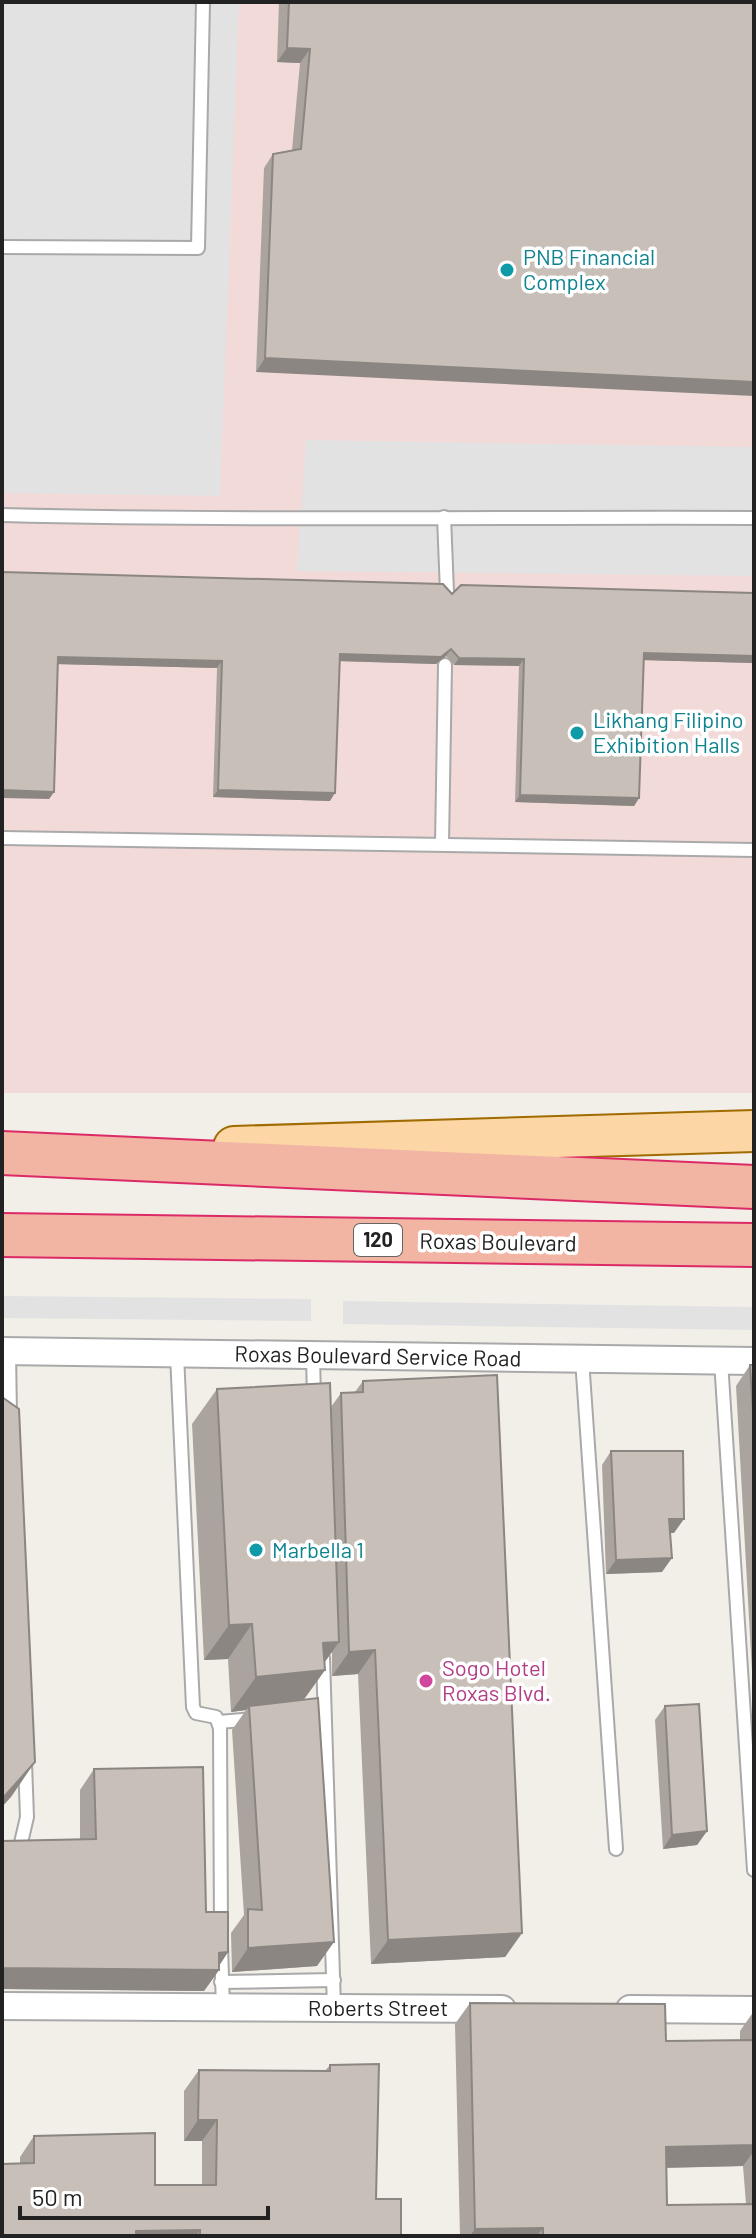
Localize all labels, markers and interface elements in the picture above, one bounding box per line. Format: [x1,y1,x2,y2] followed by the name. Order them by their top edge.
[523,243,655,294] place label: PNB Financial Complex
[498,261,516,279] marker: PNB Financial Complex
[593,706,743,757] place label: Likhang Filipino Exhibition Halls
[568,724,586,742] marker: Likhang Filipino Exhibition Halls
[354,1224,402,1256] road number: 120
[419,1227,577,1255] street label: Roxas Boulevard
[234,1339,522,1371] street label: Roxas Boulevard Service Road
[272,1536,364,1562] place label: Marbella 1
[247,1541,265,1559] marker: Marbella 1
[442,1654,551,1705] place label: Sogo Hotel Roxas Blvd.
[417,1672,435,1690] marker: Sogo Hotel Roxas Blvd.
[308,1994,448,2020] street label: Roberts Street
[20,2170,268,2220] scale bar
[32,2182,83,2211] text: 50 m

